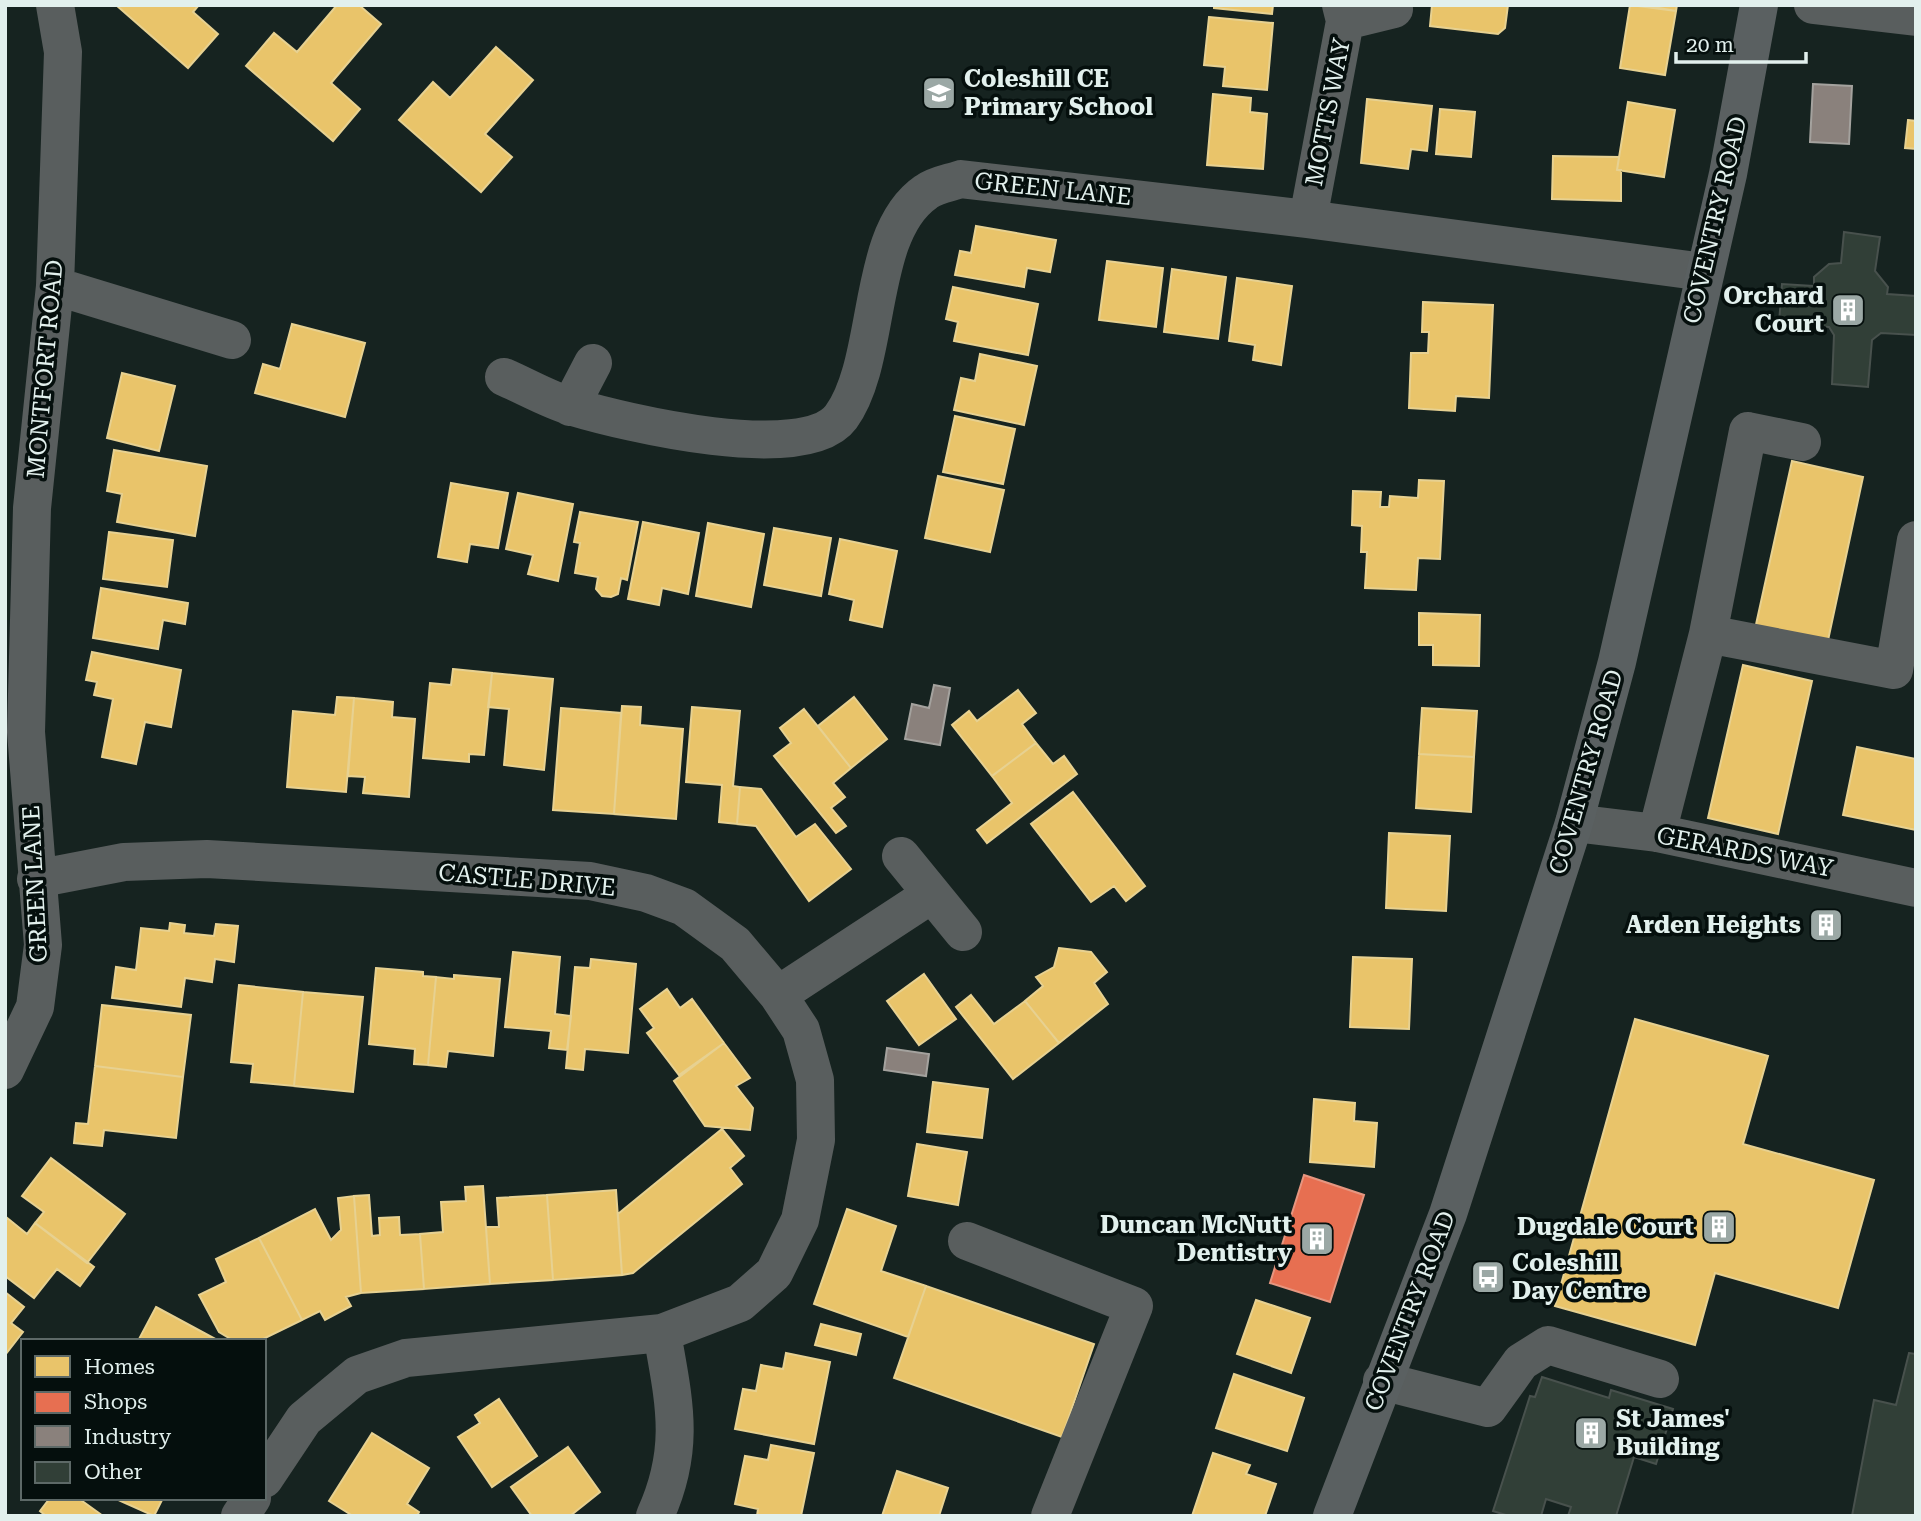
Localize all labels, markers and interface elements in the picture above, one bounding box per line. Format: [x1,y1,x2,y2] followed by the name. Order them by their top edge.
[1676,21,1806,65] scale bar
[1686,33,1734,57] text: 20 m
[1300,35,1356,188] street label: MOTTS WAY
[964,65,1153,121] place label: Coleshill CE Primary School
[920,74,958,112] school or university icon: Coleshill CE Primary School
[1678,114,1752,326] street label: COVENTRY ROAD
[973,167,1133,211] street label: GREEN LANE
[21,259,69,479] street label: MONTFORT ROAD
[1723,282,1824,338] place label: Orchard Court
[1829,291,1867,329] building icon: Orchard Court
[1543,666,1629,878] street label: COVENTRY ROAD
[17,805,53,963] street label: GREEN LANE
[1654,821,1836,883] street label: GERARDS WAY
[437,858,617,902] street label: CASTLE DRIVE
[1807,906,1845,944] building icon: Arden Heights
[1626,911,1801,939] place label: Arden Heights
[1359,1207,1461,1415] street label: COVENTRY ROAD
[1700,1208,1738,1246] building icon: Dugdale Court
[1100,1211,1292,1267] place label: Duncan McNutt Dentistry
[1517,1213,1694,1241] place label: Dugdale Court
[1298,1220,1336,1258] building icon: Duncan McNutt Dentistry
[1512,1249,1647,1305] place label: Coleshill Day Centre
[1469,1258,1507,1296] bus stop icon: Coleshill Day Centre
[21,1339,266,1500] legend
[84,1355,155,1379] text: Homes
[84,1390,147,1414] text: Shops
[1616,1405,1730,1461] place label: St James' Building
[1572,1414,1610,1452] building icon: St James' Building
[84,1425,172,1449] text: Industry
[84,1460,143,1484] text: Other

